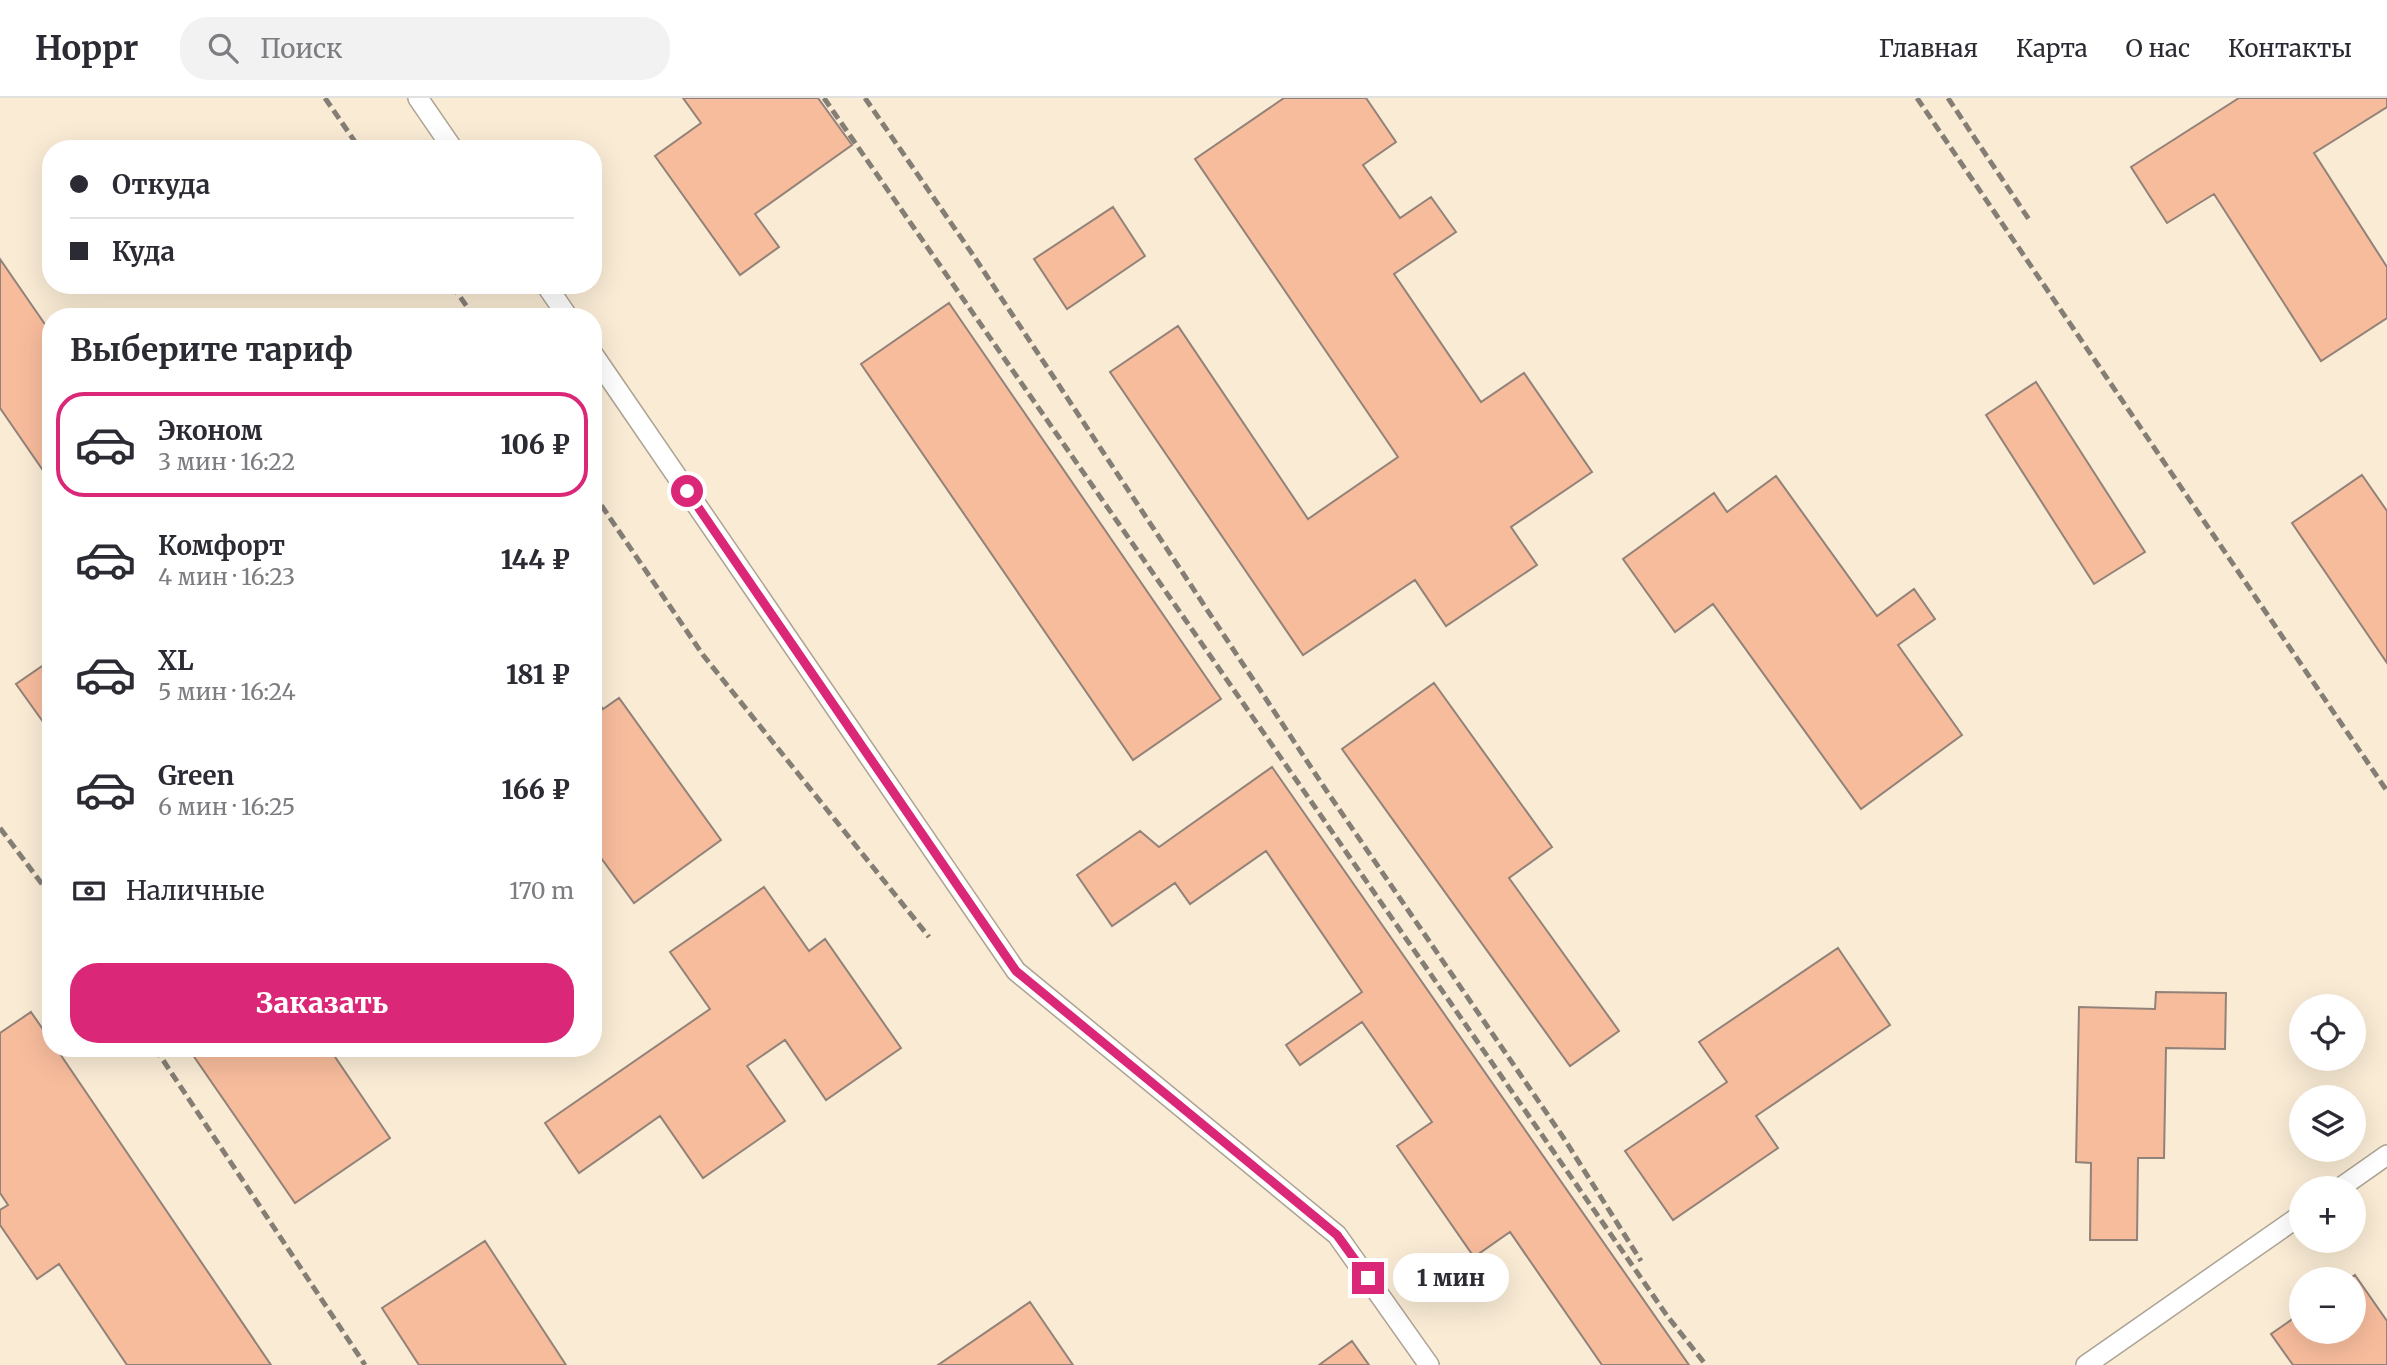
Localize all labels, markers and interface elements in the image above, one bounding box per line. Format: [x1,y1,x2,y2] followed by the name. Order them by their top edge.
[180,17,670,80] search box
[35,28,138,69] text: Hoppr
[204,29,242,67] icon: search
[260,32,342,65] text: Поиск
[1879,33,1978,64] text: Главная
[2016,33,2088,64] text: Карта
[2126,33,2190,64] text: О нас
[2228,33,2352,64] text: Контакты
[112,168,210,201] text: Откуда
[112,235,175,268] text: Куда
[70,330,353,370] text: Выберите тариф
[74,413,137,476] icon: car
[158,414,263,447] text: Эконом
[500,428,570,461] text: 106 ₽
[158,447,295,476] text: 3 мин · 16:22
[671,475,703,507] route start
[74,528,137,591] icon: car
[158,529,285,562] text: Комфорт
[501,543,570,576] text: 144 ₽
[158,562,295,591] text: 4 мин · 16:23
[74,643,137,706] icon: car
[158,644,194,677] text: XL
[506,658,570,691] text: 181 ₽
[158,677,296,706] text: 5 мин · 16:24
[74,758,137,821] icon: car
[158,759,234,792] text: Green
[502,773,570,806] text: 166 ₽
[158,792,295,821] text: 6 мин · 16:25
[70,872,108,910] icon: cash
[126,874,264,907] text: Наличные
[509,876,574,905] text: 170 m
[70,963,574,1043] button: Заказать
[2289,994,2366,1344] map controls
[2289,994,2366,1071] button: locate
[2289,1085,2366,1162] button: layers
[2289,1176,2366,1253] button: +
[1392,1254,1508,1302] callout: 1 мин
[1352,1262,1384,1294] route end
[1417,1263,1485,1292] text: 1 мин
[2289,1267,2366,1344] button: −

